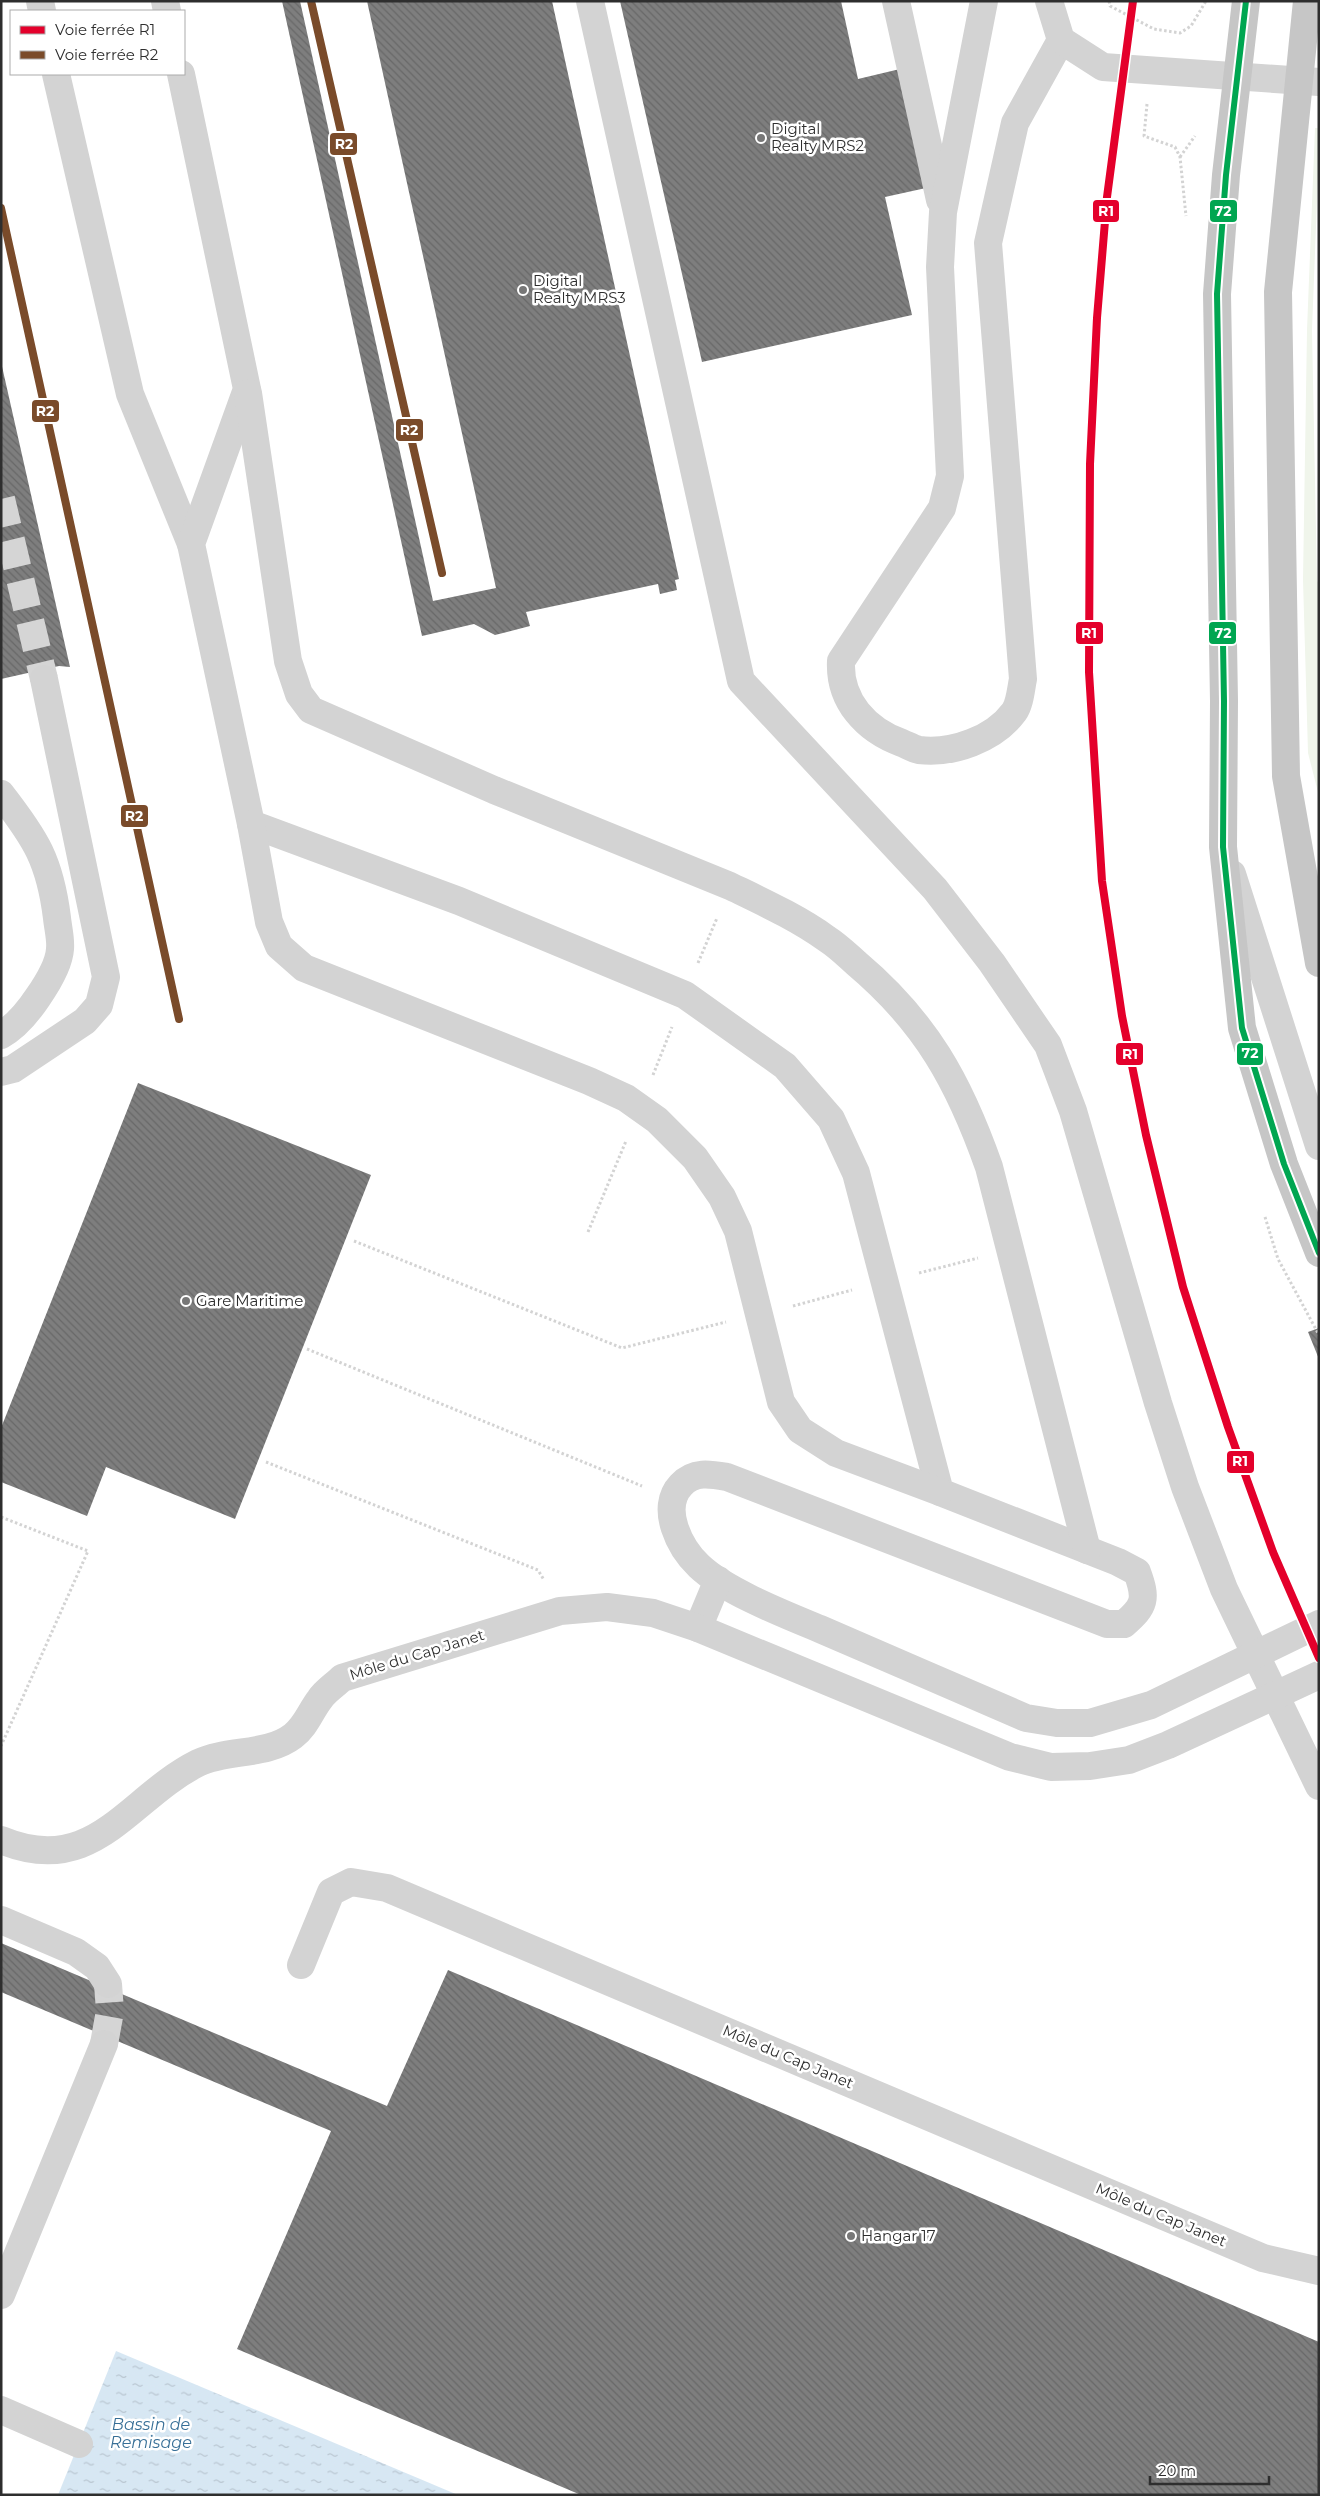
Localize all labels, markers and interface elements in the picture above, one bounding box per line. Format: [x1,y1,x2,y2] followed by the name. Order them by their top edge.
[10,10,185,75] legend
[55,20,155,39] text: Voie ferrée R1
[55,45,158,64] text: Voie ferrée R2
[771,119,864,155] place label: Digital Realty MRS2
[329,132,358,156] line badge: R2
[755,132,767,144] marker: Digital Realty MRS2
[335,135,353,153] text: R2
[1092,199,1120,223] line badge: R1
[1209,199,1238,223] line badge: 72
[1098,202,1114,220] text: R1
[1215,202,1231,220] text: 72
[533,271,626,307] place label: Digital Realty MRS3
[517,284,529,296] marker: Digital Realty MRS3
[31,399,60,423] line badge: R2
[36,402,54,420] text: R2
[395,418,424,442] line badge: R2
[400,421,418,439] text: R2
[1075,621,1104,645] line badge: R1
[1208,621,1237,645] line badge: 72
[1081,624,1097,642] text: R1
[1215,624,1231,642] text: 72
[120,804,149,828] line badge: R2
[125,807,143,825] text: R2
[1115,1042,1144,1066] line badge: R1
[1236,1042,1264,1066] line badge: 72
[1242,1044,1258,1062] text: 72
[1122,1045,1138,1063] text: R1
[196,1291,303,1310] place label: Gare Maritime
[180,1295,192,1307] marker: Gare Maritime
[1226,1450,1255,1474] line badge: R1
[1232,1452,1248,1470] text: R1
[347,1625,487,1684] street label: Môle du Cap Janet
[720,2020,856,2093] street label: Môle du Cap Janet
[1093,2178,1229,2251] street label: Môle du Cap Janet
[861,2226,936,2245] place label: Hangar 17
[845,2230,857,2242] marker: Hangar 17
[110,2415,192,2452] water label: Bassin de Remisage
[1150,2454,1269,2486] scale bar
[1158,2461,1196,2480] text: 20 m

